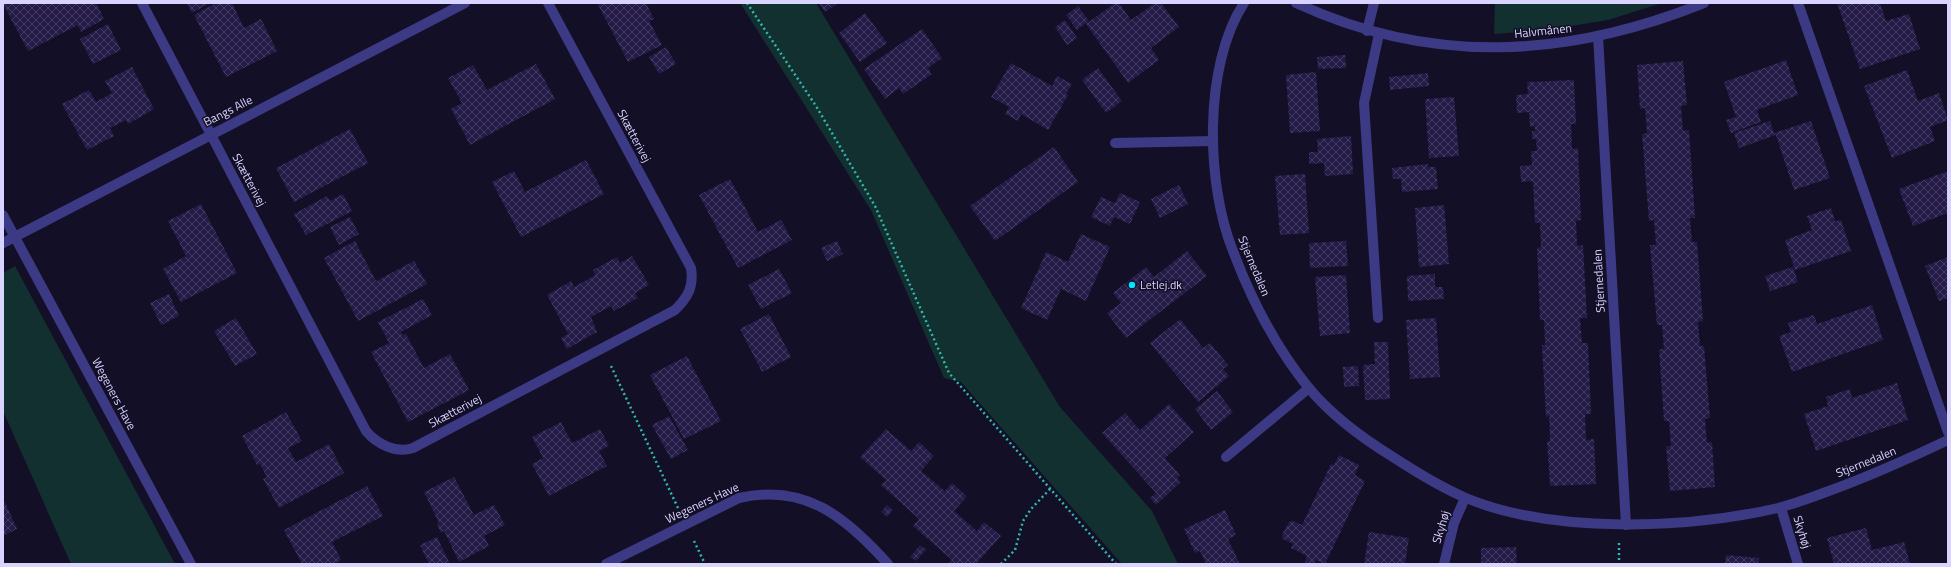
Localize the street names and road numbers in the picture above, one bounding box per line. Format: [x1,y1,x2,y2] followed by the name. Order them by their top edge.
[1513,18,1573,43] street label: Halvmånen
[200,90,256,131] street label: Bangs Alle
[613,106,656,166] street label: Skætterivej
[228,150,271,210] street label: Skætterivej
[1233,233,1276,299] street label: Stjernedalen
[1587,249,1610,313] street label: Stjernedalen
[87,354,141,433] street label: Wegeners Have
[425,389,485,432] street label: Skætterivej
[1833,441,1899,482] street label: Stjernedalen
[662,477,742,528] street label: Wegeners Have
[1427,508,1454,546] street label: Skyhøj
[1789,513,1816,551] street label: Skyhøj

